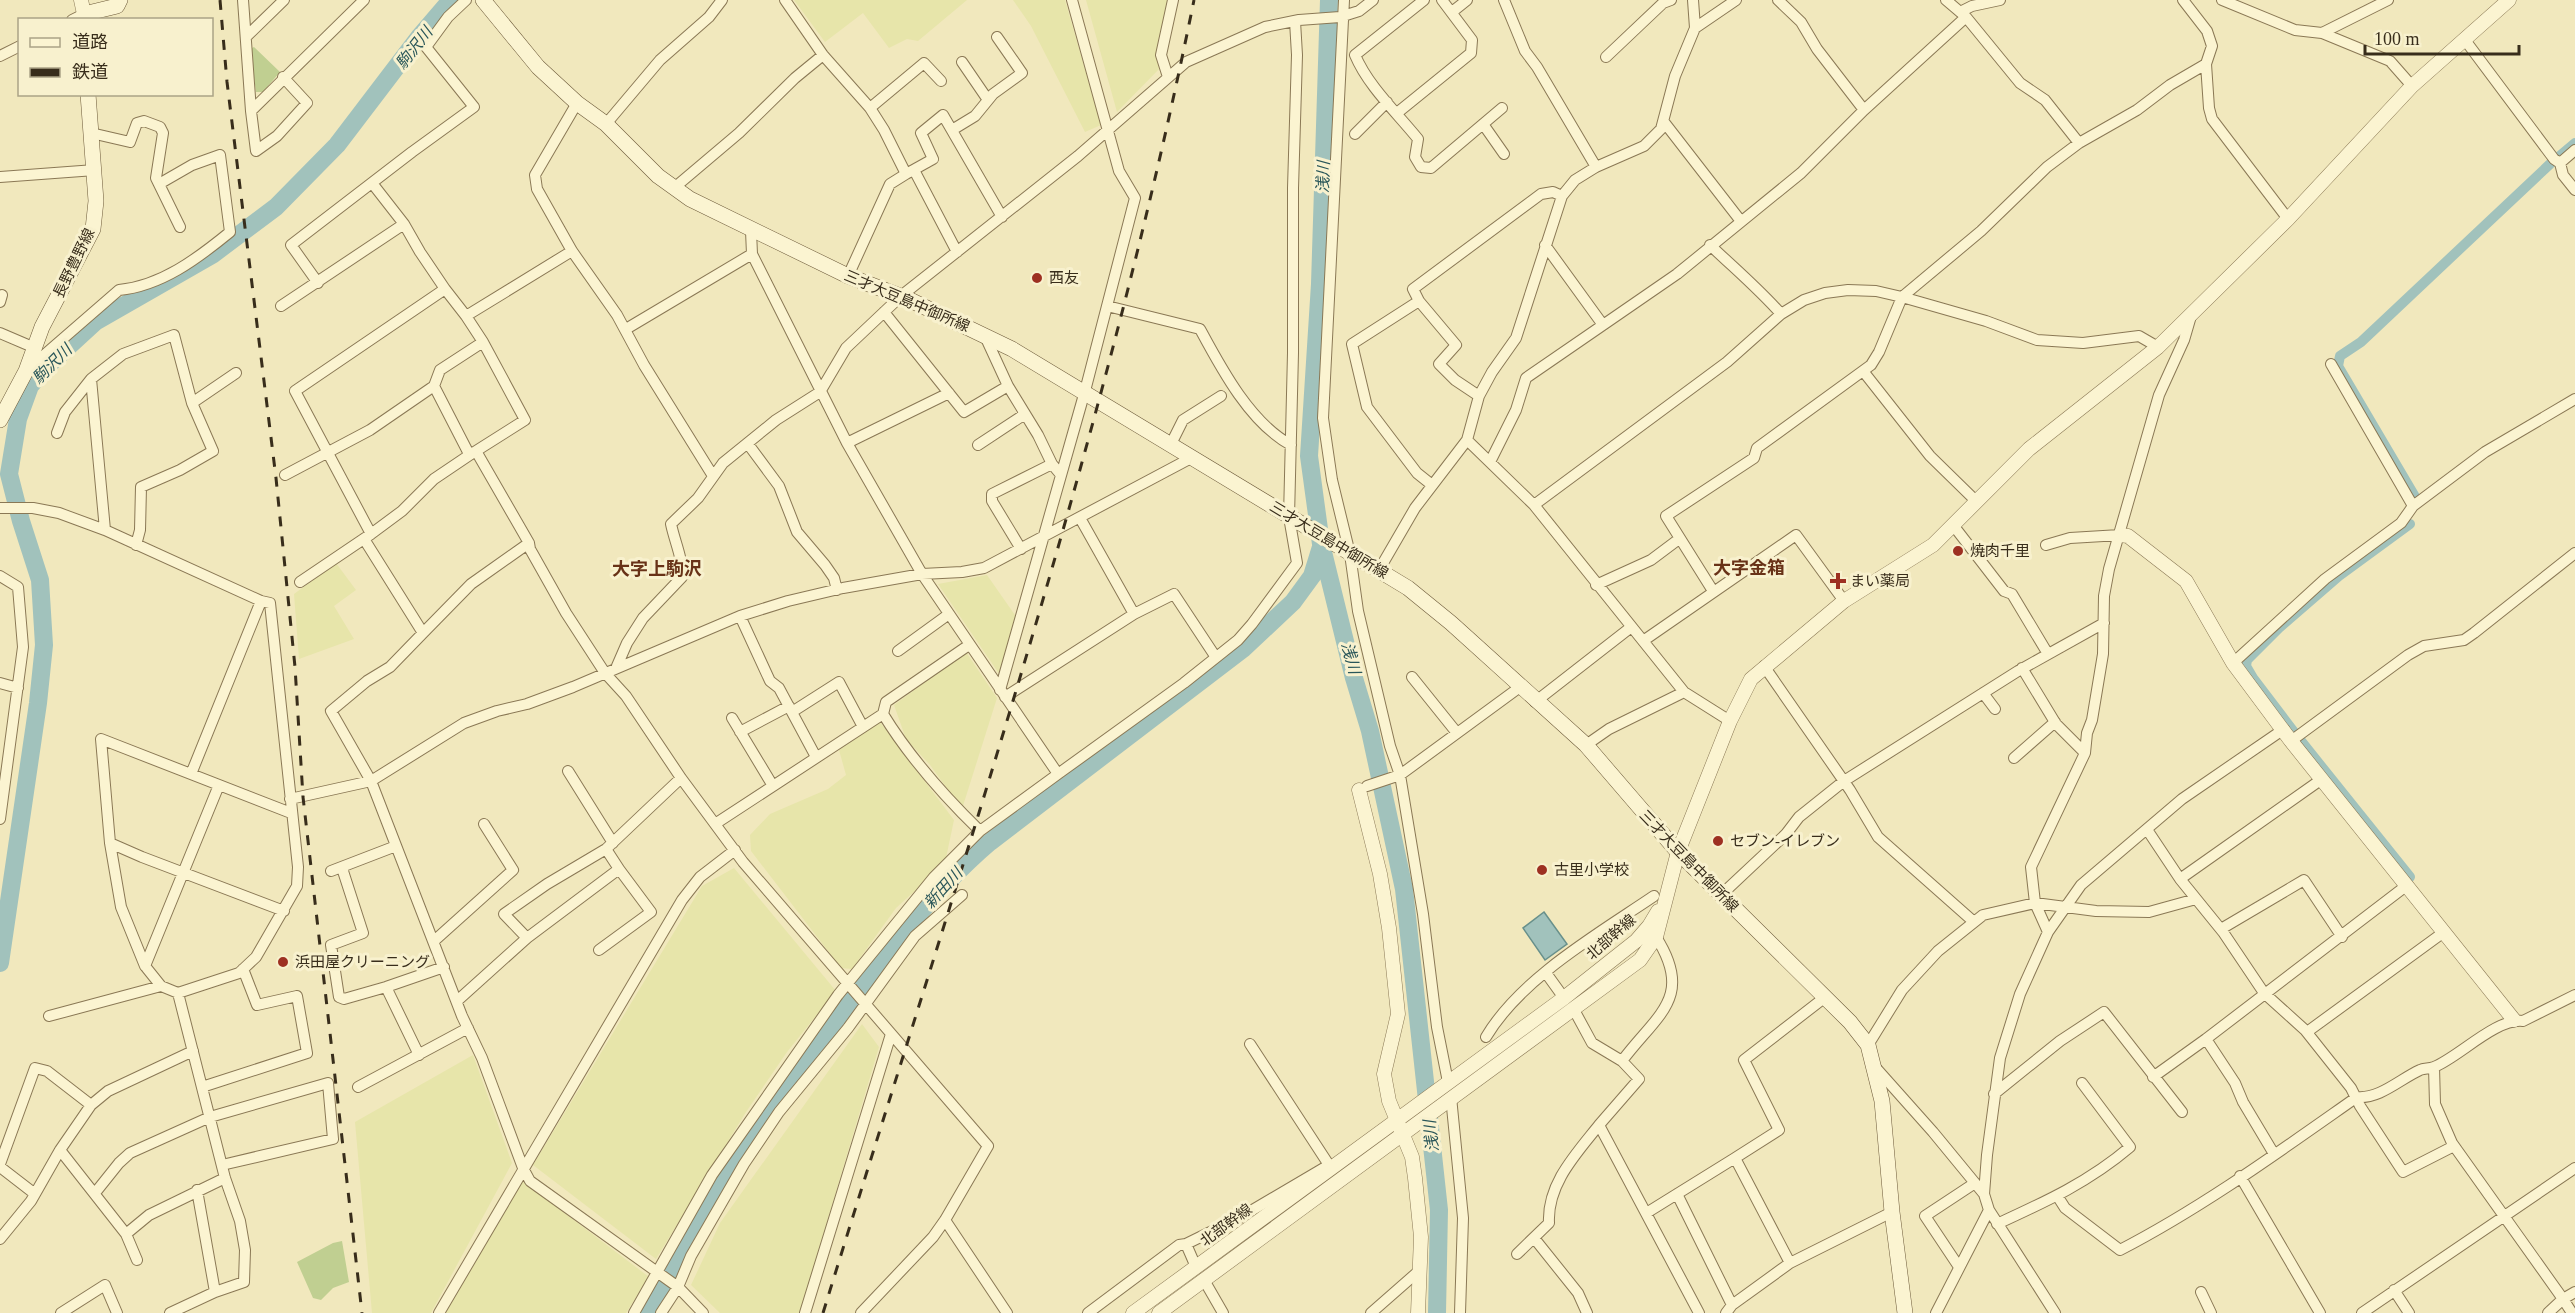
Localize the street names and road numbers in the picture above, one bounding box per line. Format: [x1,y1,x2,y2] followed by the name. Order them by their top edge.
[50,226,98,300] street label: 長野豊野線
[842,266,973,335] street label: 三才大豆島中御所線
[1267,498,1392,582] street label: 三才大豆島中御所線
[1636,806,1742,915] street label: 三才大豆島中御所線
[1582,911,1639,963] street label: 北部幹線
[1196,1200,1255,1249] street label: 北部幹線

